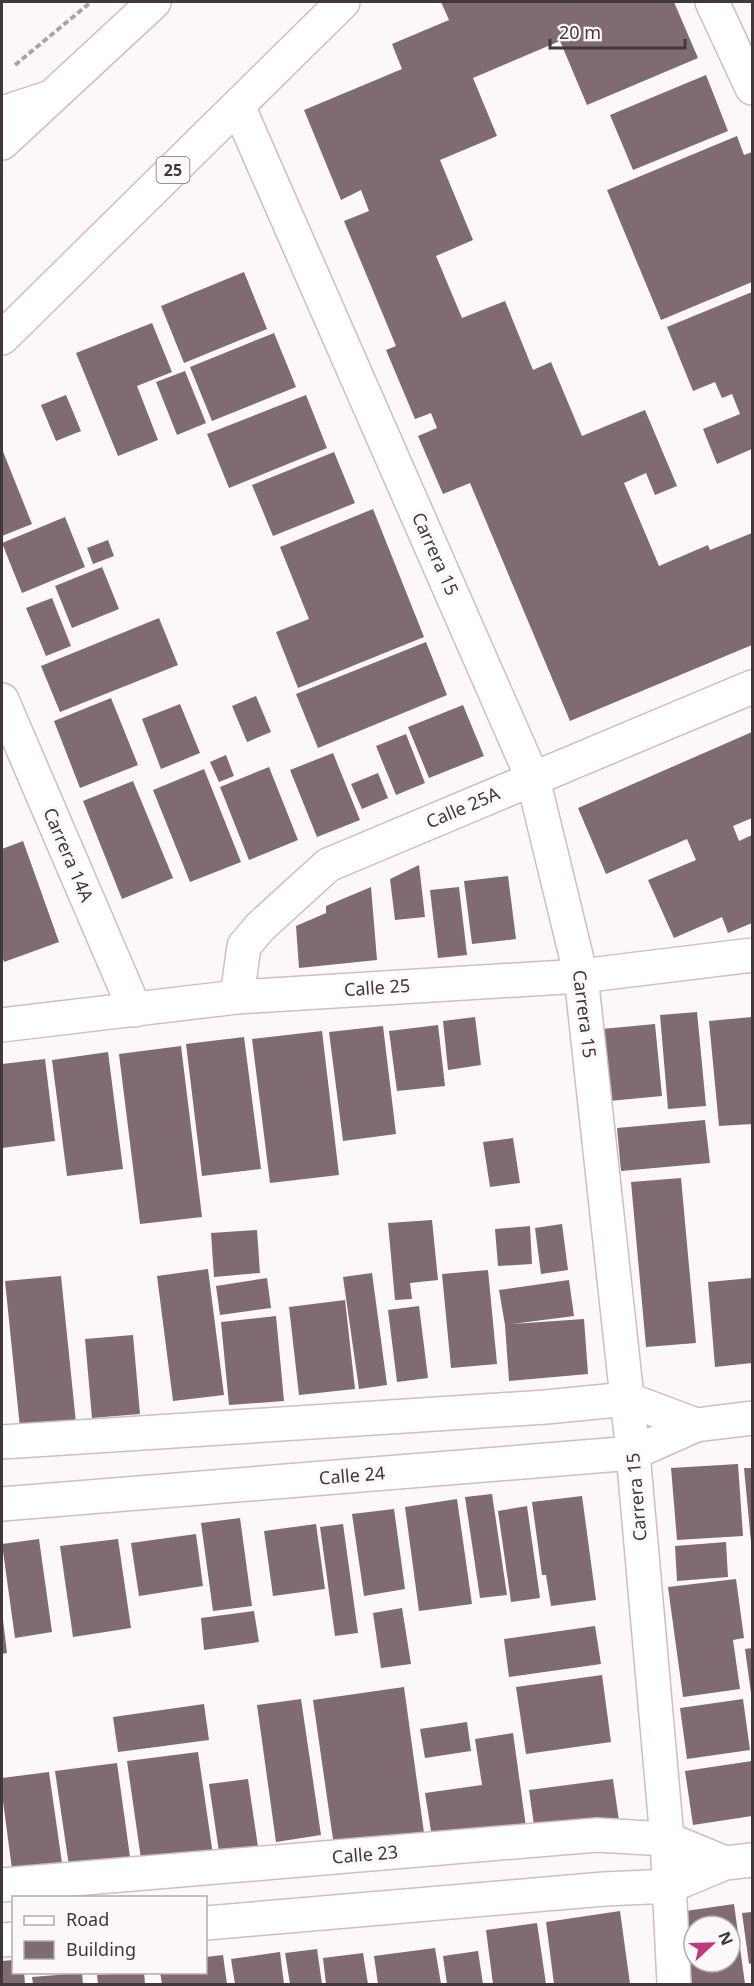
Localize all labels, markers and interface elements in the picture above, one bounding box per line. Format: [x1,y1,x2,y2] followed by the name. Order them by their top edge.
[550,12,685,50] scale bar
[559,20,601,44] text: 20 m
[156,157,190,183] road number: 25
[407,508,465,599] street label: Carrera 15
[422,781,504,833] street label: Calle 25A
[38,804,100,906] street label: Carrera 14A
[568,968,602,1059] street label: Carrera 15
[343,973,411,1001] street label: Calle 25
[620,1452,652,1542] street label: Carrera 15
[318,1460,386,1490] street label: Calle 24
[331,1839,399,1869] street label: Calle 23
[12,1896,207,1974] legend
[66,1907,109,1931] text: Road
[682,1914,742,1974] north arrow
[713,1928,739,1949] text: N
[66,1937,136,1961] text: Building

